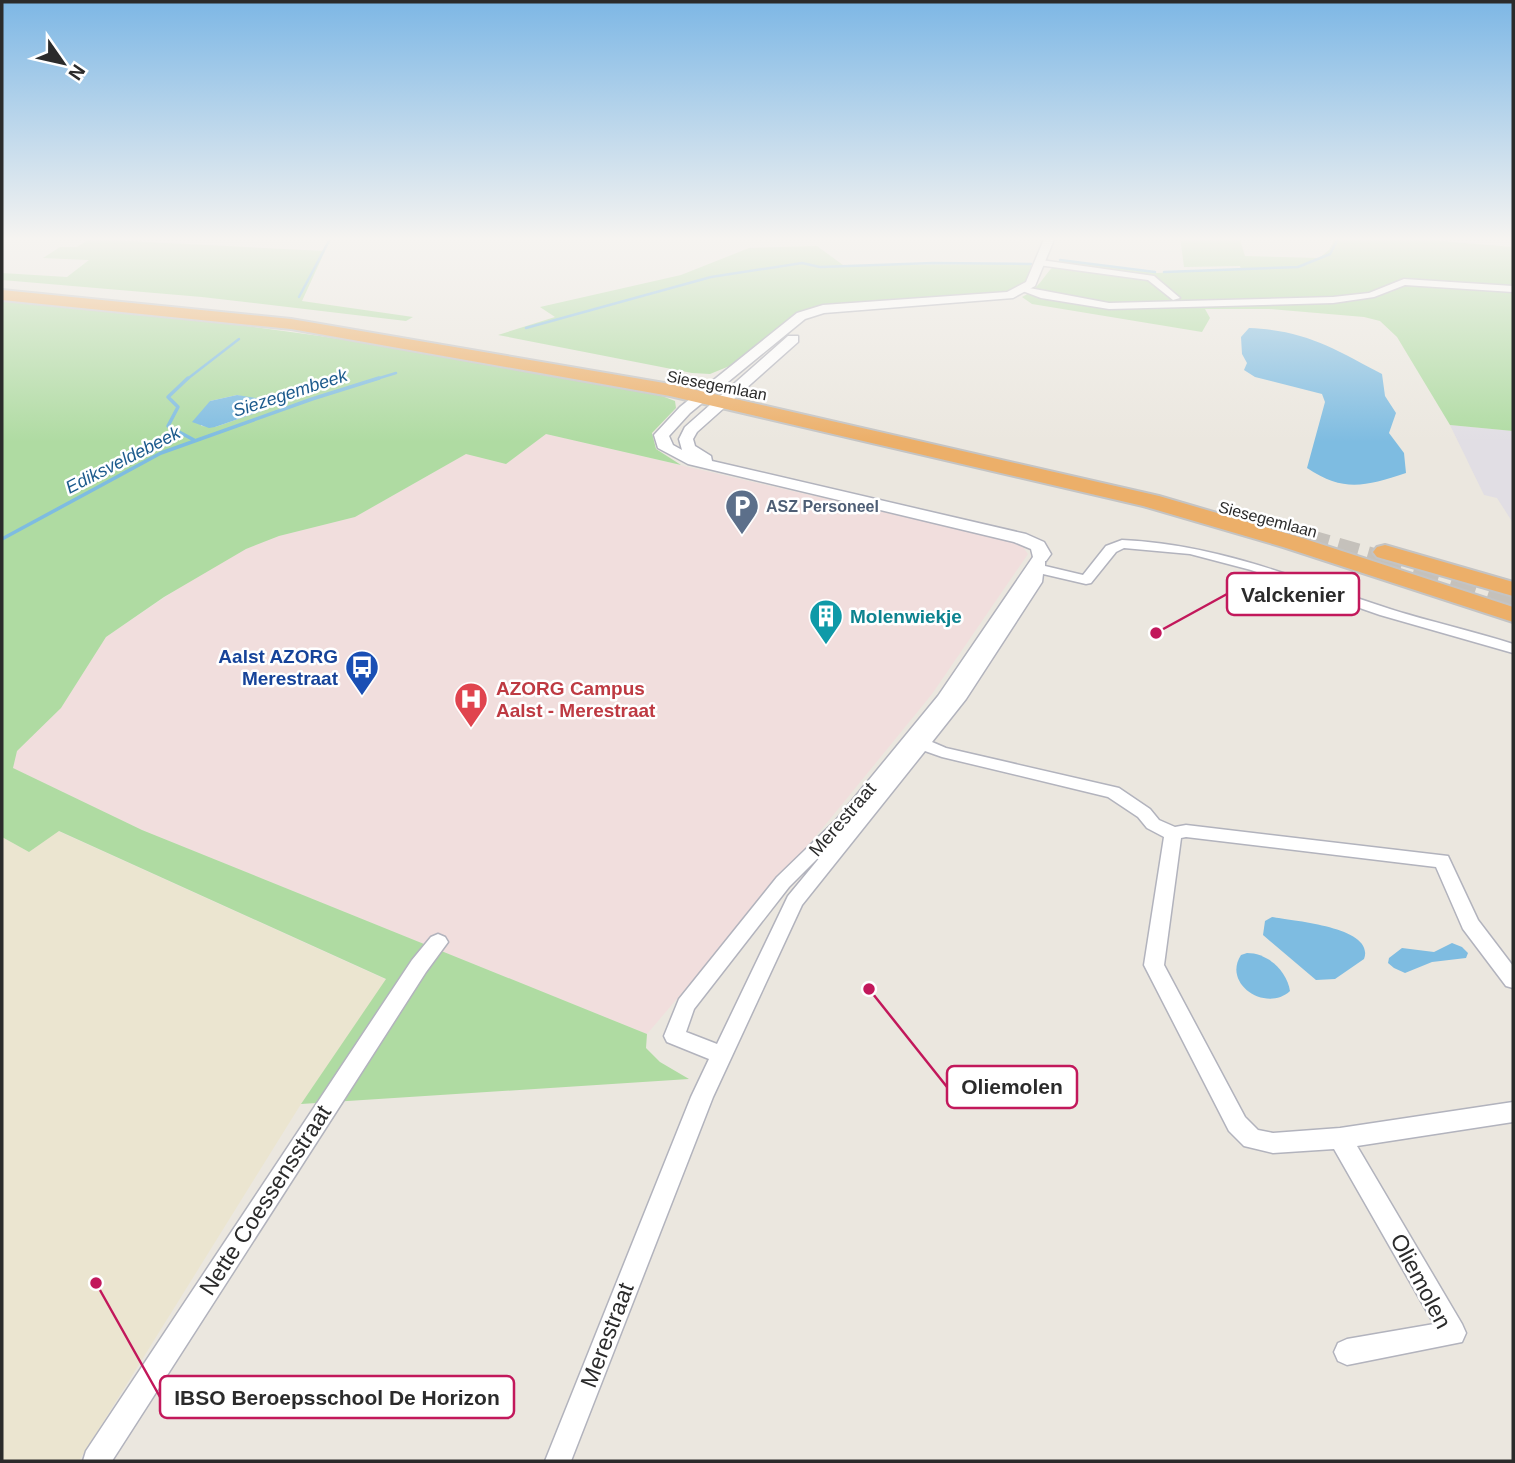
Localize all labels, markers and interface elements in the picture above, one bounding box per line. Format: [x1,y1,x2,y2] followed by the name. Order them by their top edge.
[28,28,98,98] north arrow
[64,61,89,84] text: N
[230,365,351,421] water label: Siezegembeek
[666,367,768,404] street label: Siesegemlaan
[62,422,185,498] water label: Ediksveldebeek
[723,487,761,536] parking icon: ASZ Personeel
[766,498,879,515] place label: ASZ Personeel
[1217,498,1319,541] street label: Siesegemlaan
[1227,573,1359,615] callout: Valckenier
[1241,583,1345,606] text: Valckenier
[807,597,845,646] building icon: Molenwiekje
[850,606,962,627] place label: Molenwiekje
[218,646,339,689] place label: Aalst AZORG Merestraat
[343,648,381,697] bus stop icon: Aalst AZORG Merestraat
[496,678,656,721] place label: AZORG Campus Aalst - Merestraat
[452,680,490,729] hospital icon: AZORG Campus Aalst - Merestraat
[805,778,881,860] street label: Merestraat
[947,1066,1077,1108] callout: Oliemolen
[961,1075,1063,1098] text: Oliemolen
[194,1100,336,1300] street label: Nette Coessensstraat
[1385,1229,1457,1333] street label: Oliemolen
[575,1278,639,1391] street label: Merestraat
[160,1376,514,1418] callout: IBSO Beroepsschool De Horizon
[174,1386,500,1409] text: IBSO Beroepsschool De Horizon

